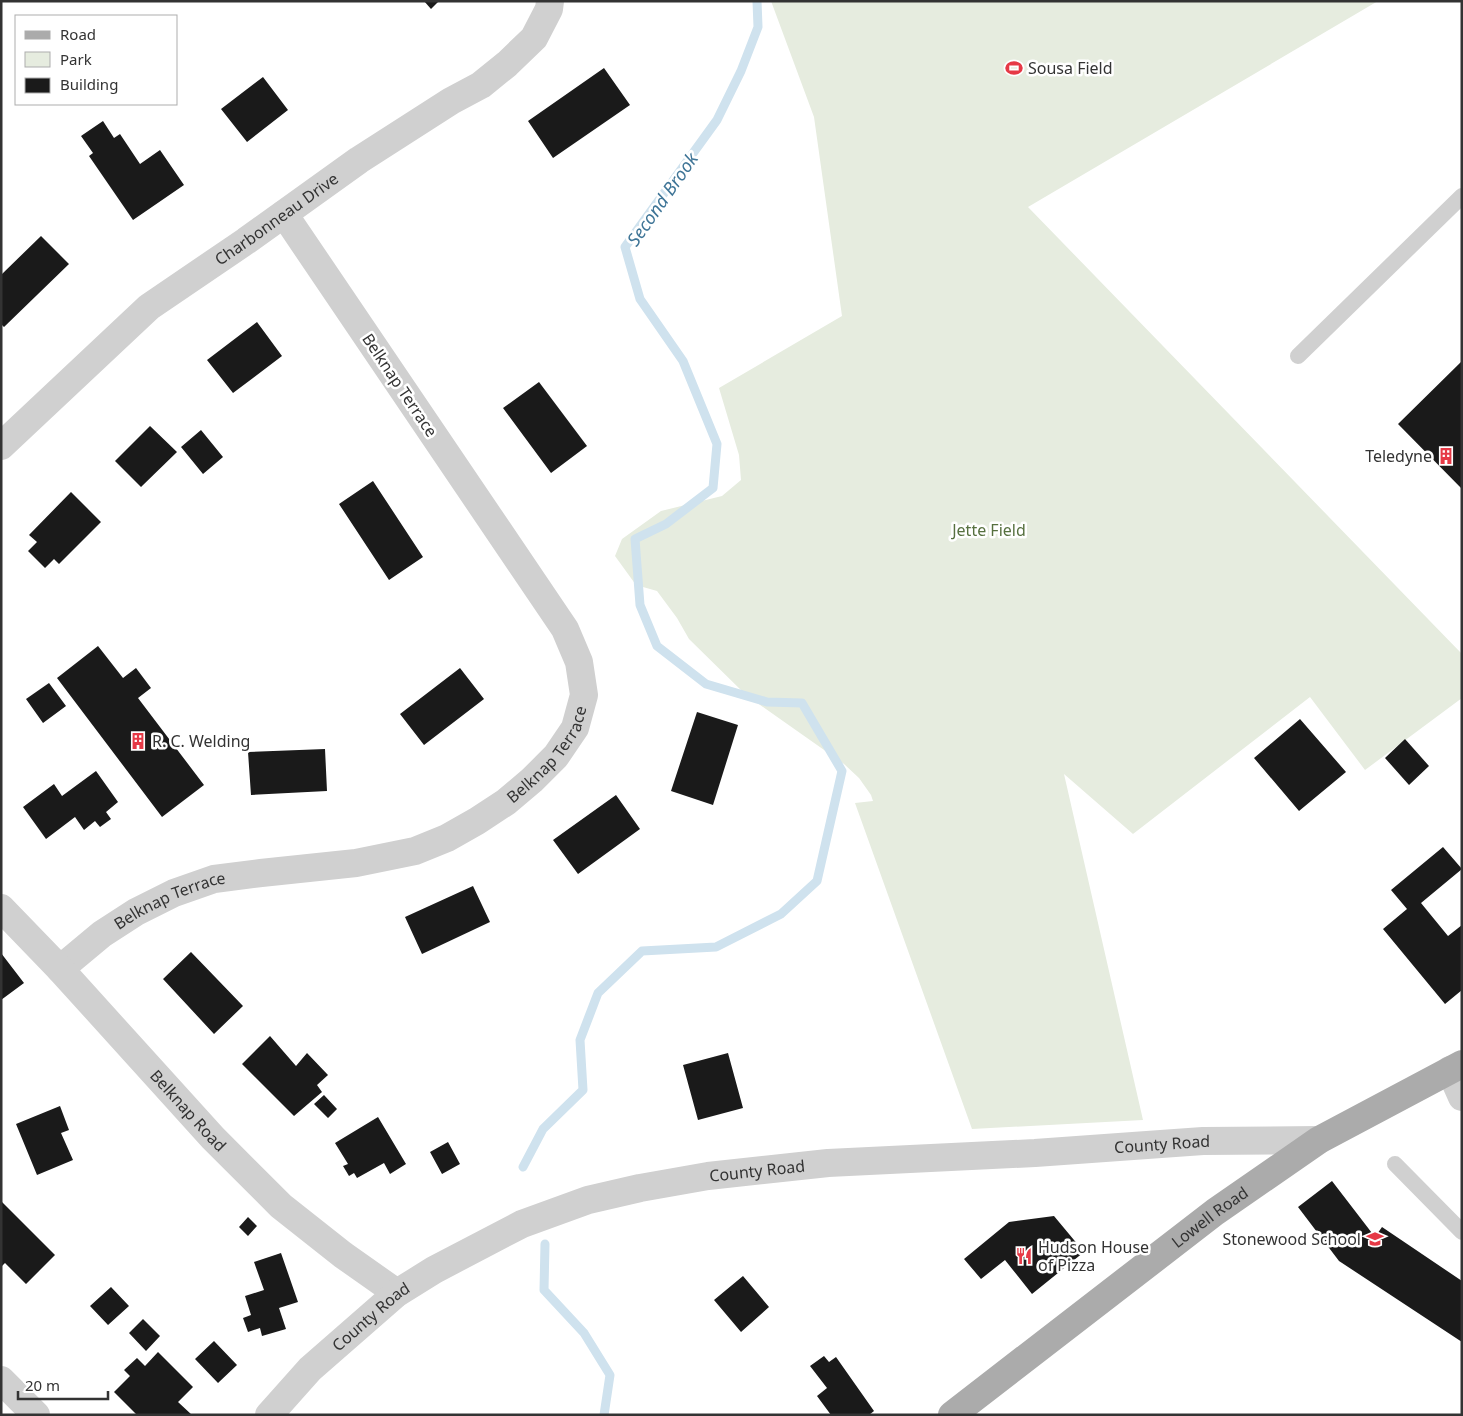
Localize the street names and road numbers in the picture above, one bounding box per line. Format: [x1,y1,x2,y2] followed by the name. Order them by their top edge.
[210,167,343,270] street label: Charbonneau Drive
[357,329,443,441] street label: Belknap Terrace
[502,703,592,808] street label: Belknap Terrace
[110,867,226,934] street label: Belknap Terrace
[145,1065,231,1156] street label: Belknap Road
[1113,1130,1210,1158] street label: County Road
[708,1155,806,1187] street label: County Road
[1167,1181,1252,1253] street label: Lowell Road
[327,1277,414,1356] street label: County Road

